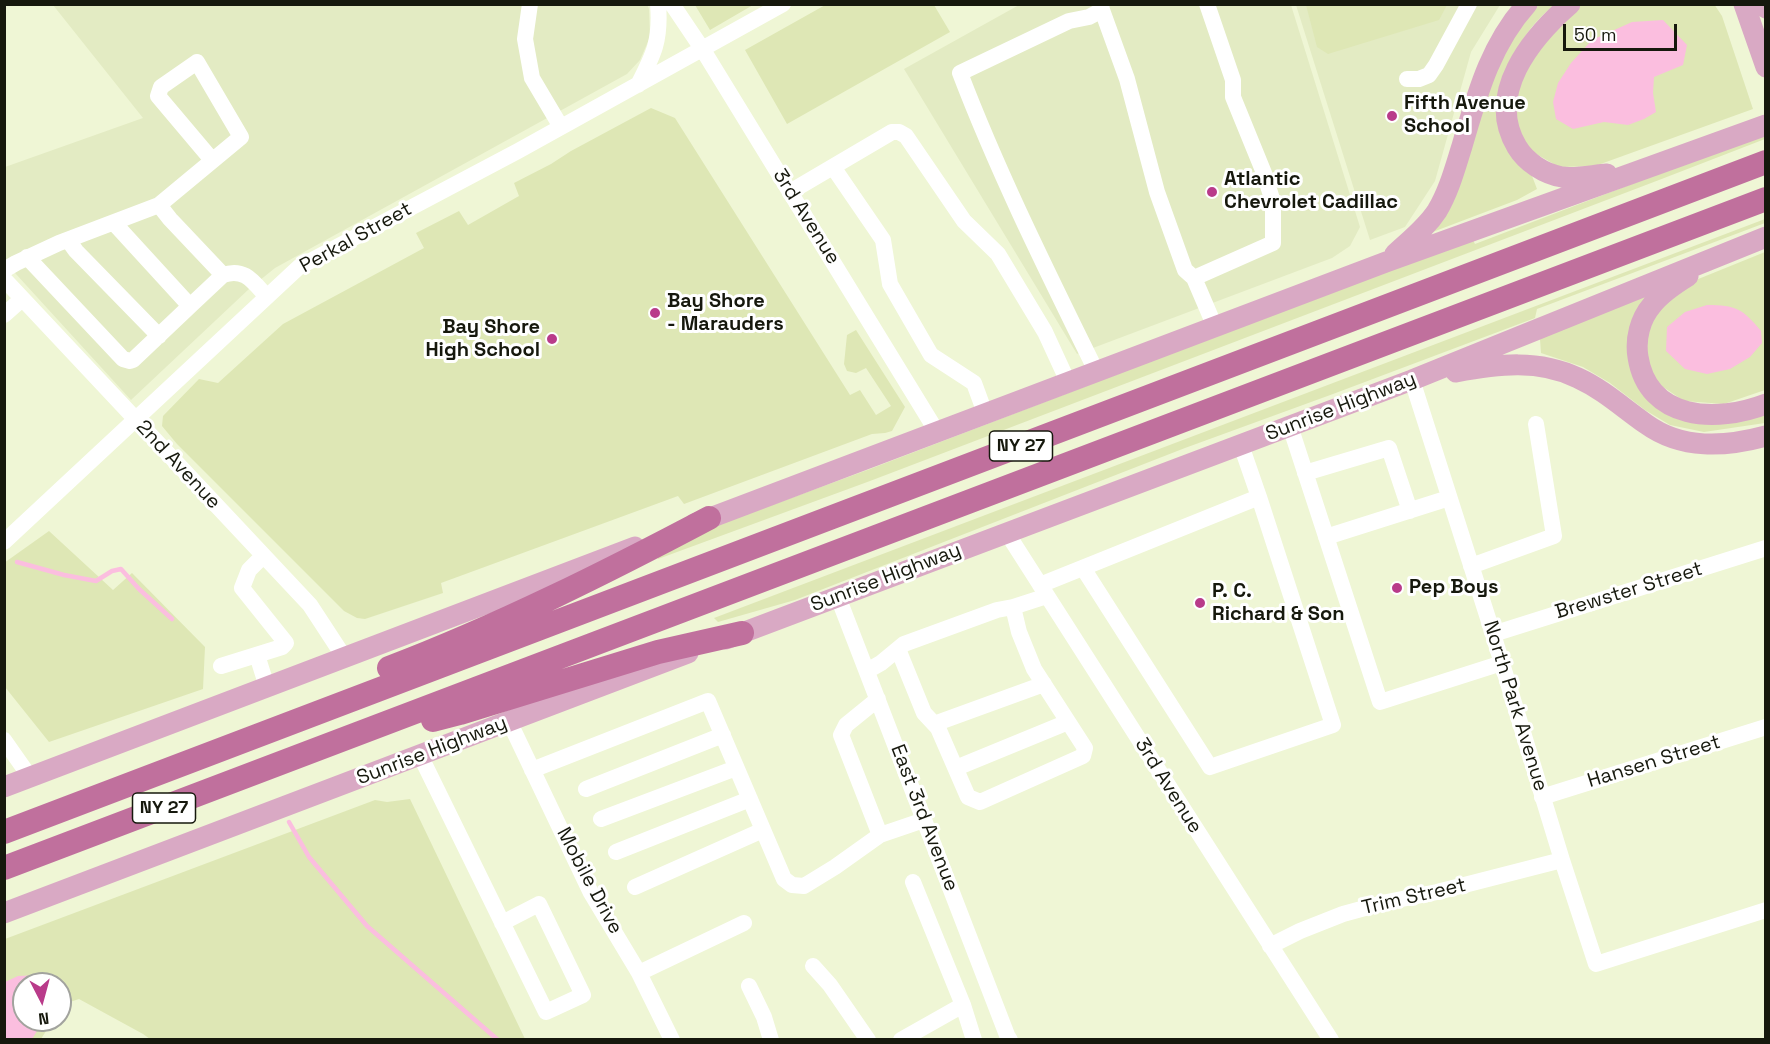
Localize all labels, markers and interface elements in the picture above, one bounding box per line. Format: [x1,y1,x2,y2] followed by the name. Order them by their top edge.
[1566,12,1680,50] scale bar
[1574,23,1616,46] text: 50 m
[1404,92,1526,139] place label: Fifth Avenue School
[1385,109,1399,123] marker: Fifth Avenue School
[767,165,845,269] street label: 3rd Avenue
[1224,168,1398,215] place label: Atlantic Chevrolet Cadillac
[1205,185,1219,199] marker: Atlantic Chevrolet Cadillac
[296,197,416,279] street label: Perkal Street
[667,290,784,337] place label: Bay Shore - Marauders
[648,306,662,320] marker: Bay Shore - Marauders
[425,316,540,363] place label: Bay Shore High School
[545,332,559,346] marker: Bay Shore High School
[1262,367,1420,447] street label: Sunrise Highway
[131,416,225,514] street label: 2nd Avenue
[990,431,1052,461] road number: NY 27
[807,538,965,618] street label: Sunrise Highway
[1552,557,1706,625] street label: Brewster Street
[1409,576,1499,600] place label: Pep Boys
[1212,580,1345,627] place label: P. C. Richard & Son
[1390,581,1404,595] marker: Pep Boys
[1193,596,1207,610] marker: P. C. Richard & Son
[1478,618,1552,794] street label: North Park Avenue
[353,711,511,791] street label: Sunrise Highway
[1585,730,1723,794] street label: Hansen Street
[1129,734,1207,838] street label: 3rd Avenue
[885,741,963,895] street label: East 3rd Avenue
[132,793,195,823] road number: NY 27
[551,824,627,938] street label: Mobile Drive
[1360,873,1468,921] street label: Trim Street
[12,972,72,1032] north arrow
[37,1007,50,1029] text: N

